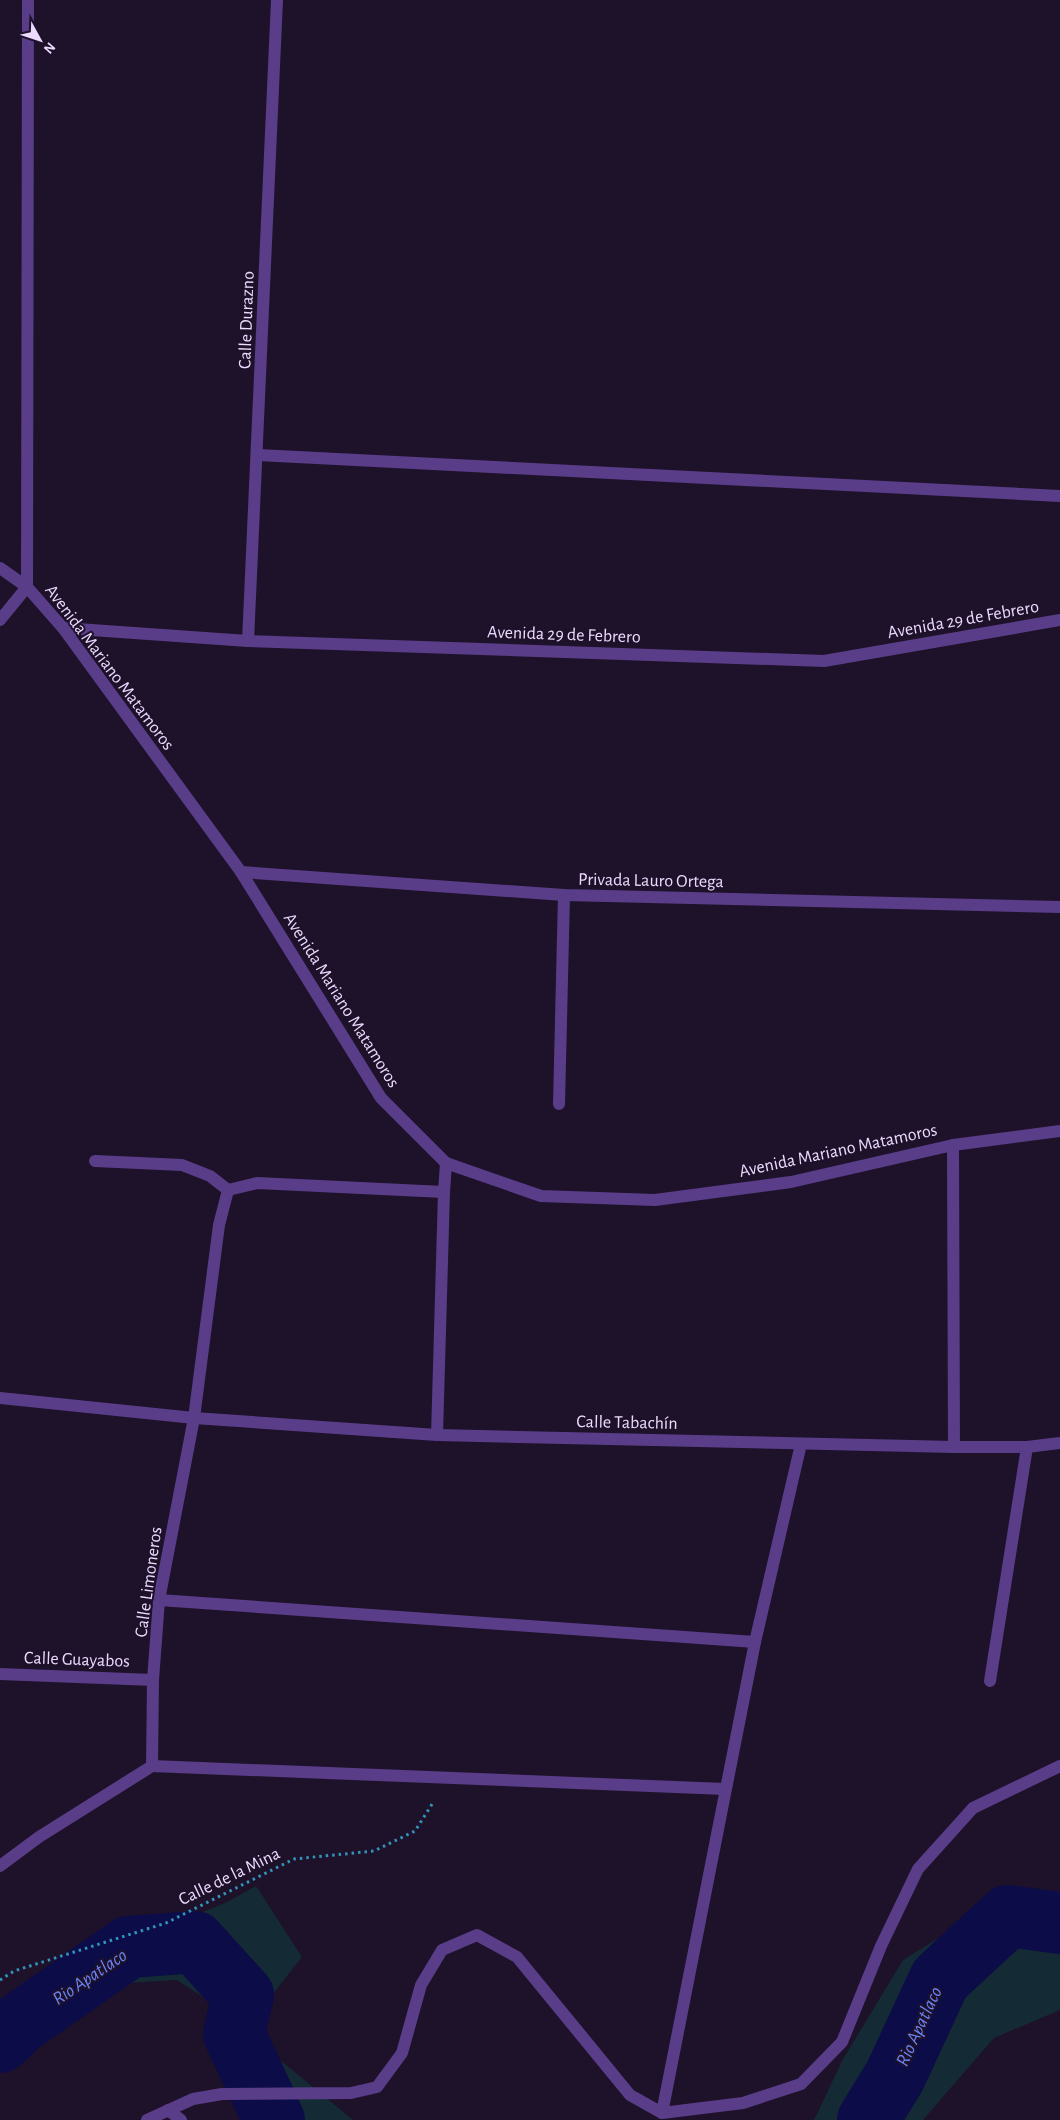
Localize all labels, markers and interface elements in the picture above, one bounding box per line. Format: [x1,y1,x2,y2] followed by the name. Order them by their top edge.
[15,15,65,65] north arrow
[41,39,58,56] text: N
[236,271,258,369] street label: Calle Durazno
[41,581,177,754] street label: Avenida Mariano Matamoros
[886,598,1040,642] street label: Avenida 29 de Febrero
[487,623,641,647] street label: Avenida 29 de Febrero
[578,871,724,891] street label: Privada Lauro Ortega
[280,910,402,1091] street label: Avenida Mariano Matamoros
[737,1121,939,1181] street label: Avenida Mariano Matamoros
[576,1413,678,1433] street label: Calle Tabachín
[132,1526,166,1639] street label: Calle Limoneros
[24,1649,130,1671] street label: Calle Guayabos
[176,1845,283,1909] street label: Calle de la Mina
[49,1945,131,2009] water label: Rio Apatlaco
[893,1984,946,2069] water label: Rio Apatlaco

